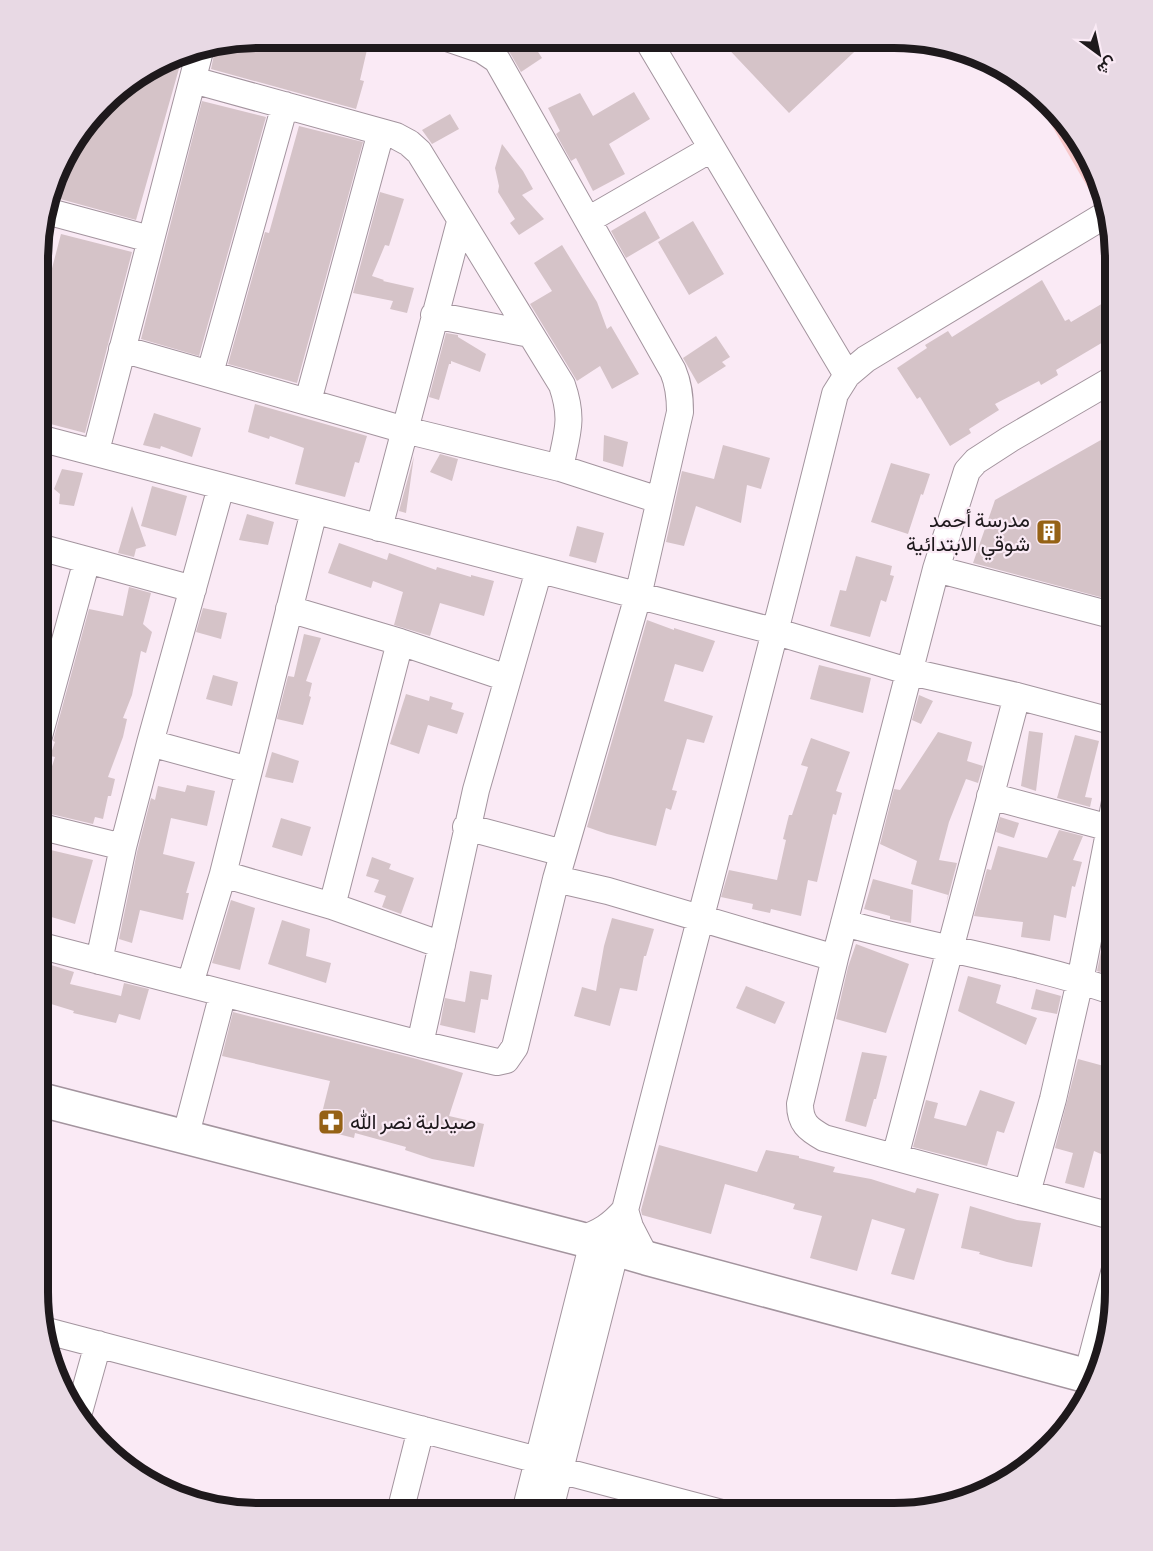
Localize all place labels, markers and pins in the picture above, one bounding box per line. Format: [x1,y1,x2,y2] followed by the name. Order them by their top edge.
[906,509,1030,561] place label: مدرسة أحمد شوقي الابتدائية
[1034,517,1064,547] building icon: مدرسة أحمد شوقي الابتدائية
[316,1107,346,1137] pharmacy icon: صيدلية نصر الله
[350,1109,476,1135] place label: صيدلية نصر الله

